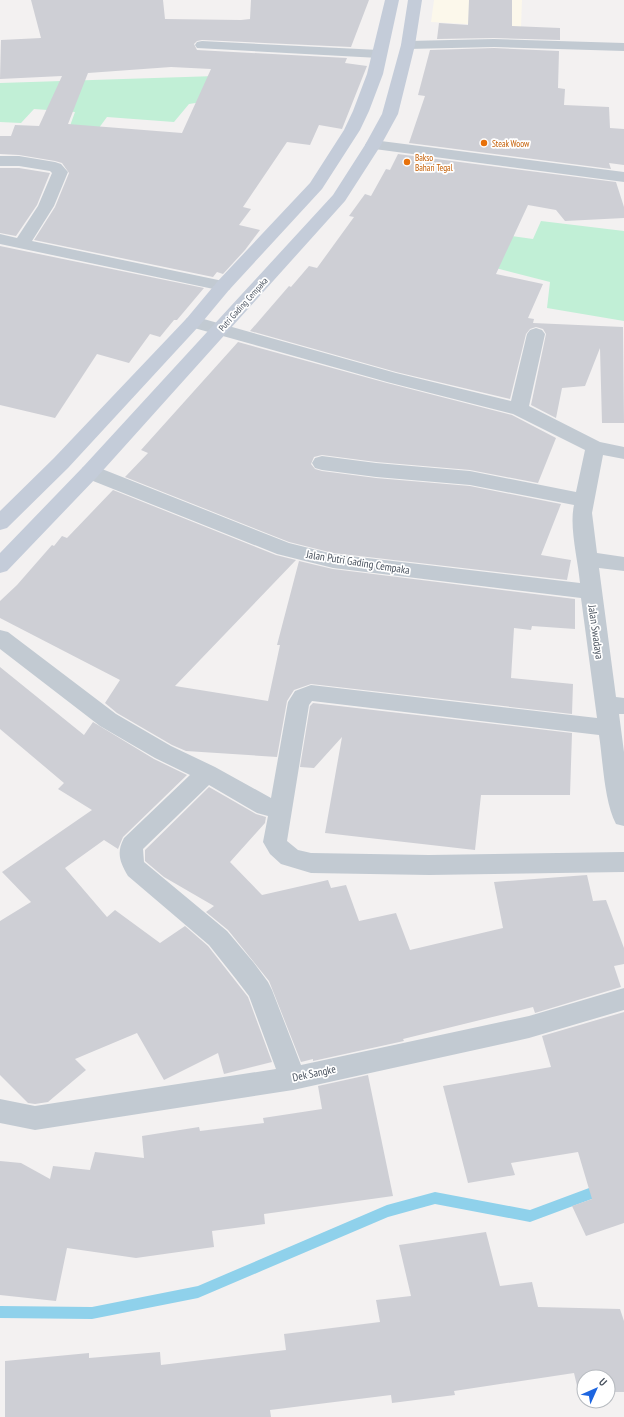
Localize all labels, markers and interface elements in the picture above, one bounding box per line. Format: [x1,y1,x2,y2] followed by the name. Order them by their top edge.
[479,138,489,148] marker: Steak Woow
[492,138,530,149] place label: Steak Woow
[415,152,454,173] place label: Bakso Bahari Tegal
[402,157,412,167] marker: Bakso Bahari Tegal
[216,275,270,333] street label: Putri Gading Cempaka
[304,547,411,577] street label: Jalan Putri Gading Cempaka
[585,603,607,660] street label: Jalan Swadaya
[291,1061,337,1084] street label: Dek Sangke
[576,1369,616,1409] north arrow
[596,1375,610,1389] text: U

